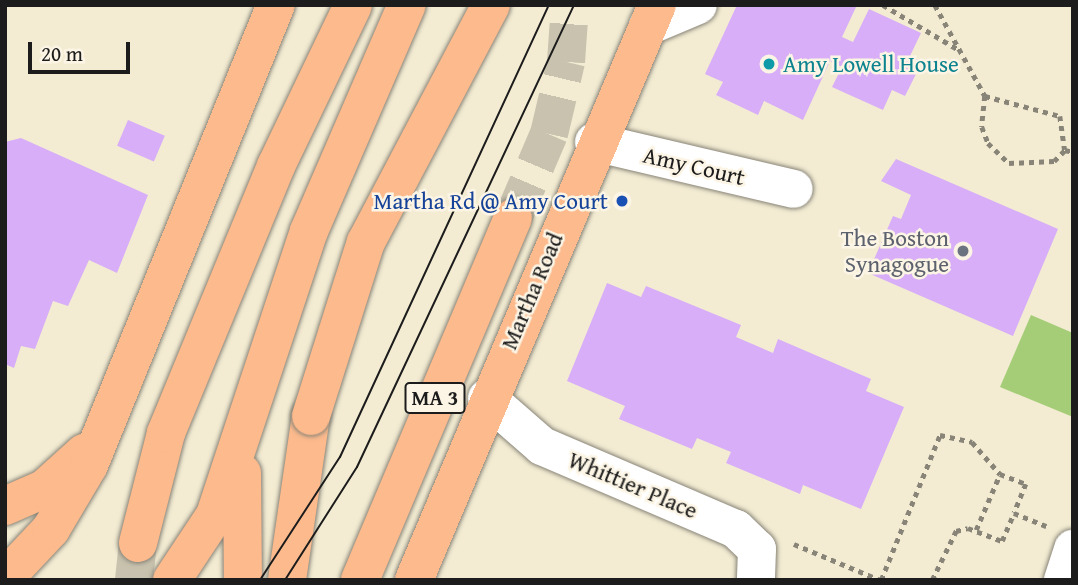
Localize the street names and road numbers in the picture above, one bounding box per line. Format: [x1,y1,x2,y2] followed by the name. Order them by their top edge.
[640,141,748,191] street label: Amy Court
[495,228,569,354] street label: Martha Road
[404,380,466,416] road number: MA 3
[564,445,702,525] street label: Whittier Place

